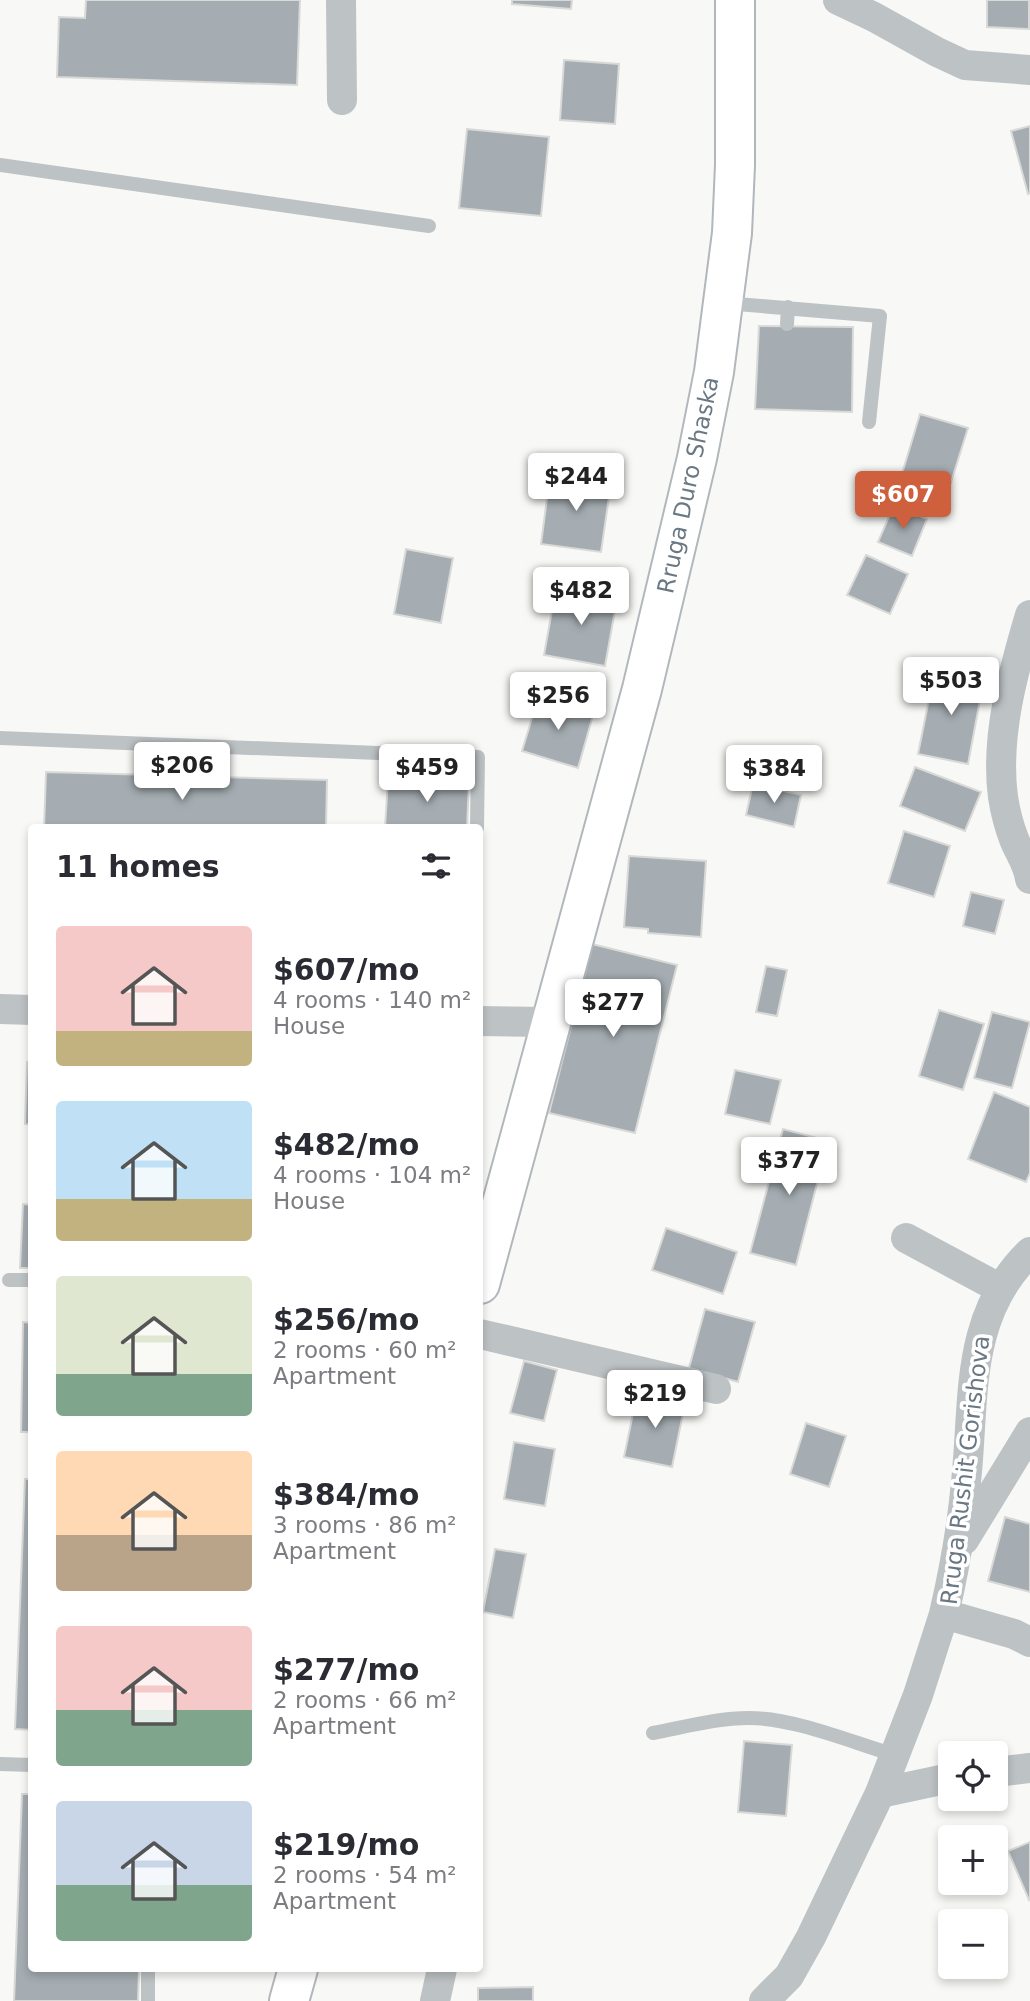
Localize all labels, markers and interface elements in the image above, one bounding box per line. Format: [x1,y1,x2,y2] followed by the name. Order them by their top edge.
[652,374,724,596] street label: Rruga Duro Shaska
[535,454,617,513] pin: $244
[544,463,608,489] text: $244
[862,472,944,531] pin: $607
[871,481,935,507] text: $607
[540,568,622,627] pin: $482
[549,577,613,603] text: $482
[910,658,992,717] pin: $503
[919,667,983,693] text: $503
[517,672,599,732] pin: $256
[526,682,590,708] text: $256
[141,742,223,802] pin: $206
[386,744,468,804] pin: $459
[733,746,815,805] pin: $384
[150,752,214,778] text: $206
[395,754,459,780] text: $459
[742,755,806,781] text: $384
[417,847,455,885] icon: filters
[56,849,220,884] text: 11 homes
[273,952,419,987] text: $607/mo
[112,954,196,1038] icon: home
[572,979,654,1039] pin: $277
[273,987,471,1013] text: 4 rooms · 140 m²
[581,989,645,1015] text: $277
[273,1013,345,1039] text: House
[273,1127,419,1162] text: $482/mo
[112,1129,196,1213] icon: home
[748,1138,830,1197] pin: $377
[757,1147,821,1173] text: $377
[273,1162,471,1188] text: 4 rooms · 104 m²
[273,1188,345,1214] text: House
[273,1302,419,1337] text: $256/mo
[112,1304,196,1388] icon: home
[936,1334,994,1606] street label: Rruga Rushit Gorishova
[273,1337,457,1363] text: 2 rooms · 60 m²
[273,1363,396,1389] text: Apartment
[614,1370,696,1430] pin: $219
[623,1380,687,1406] text: $219
[273,1477,419,1512] text: $384/mo
[112,1479,196,1563] icon: home
[273,1512,457,1538] text: 3 rooms · 86 m²
[273,1538,396,1564] text: Apartment
[273,1652,419,1687] text: $277/mo
[112,1654,196,1738] icon: home
[273,1687,457,1713] text: 2 rooms · 66 m²
[273,1713,396,1739] text: Apartment
[938,1741,1008,1979] map controls
[938,1741,1008,1811] button: locate
[938,1825,1008,1895] button: +
[273,1827,419,1862] text: $219/mo
[112,1829,196,1913] icon: home
[273,1862,457,1888] text: 2 rooms · 54 m²
[273,1888,396,1914] text: Apartment
[938,1909,1008,1979] button: −

